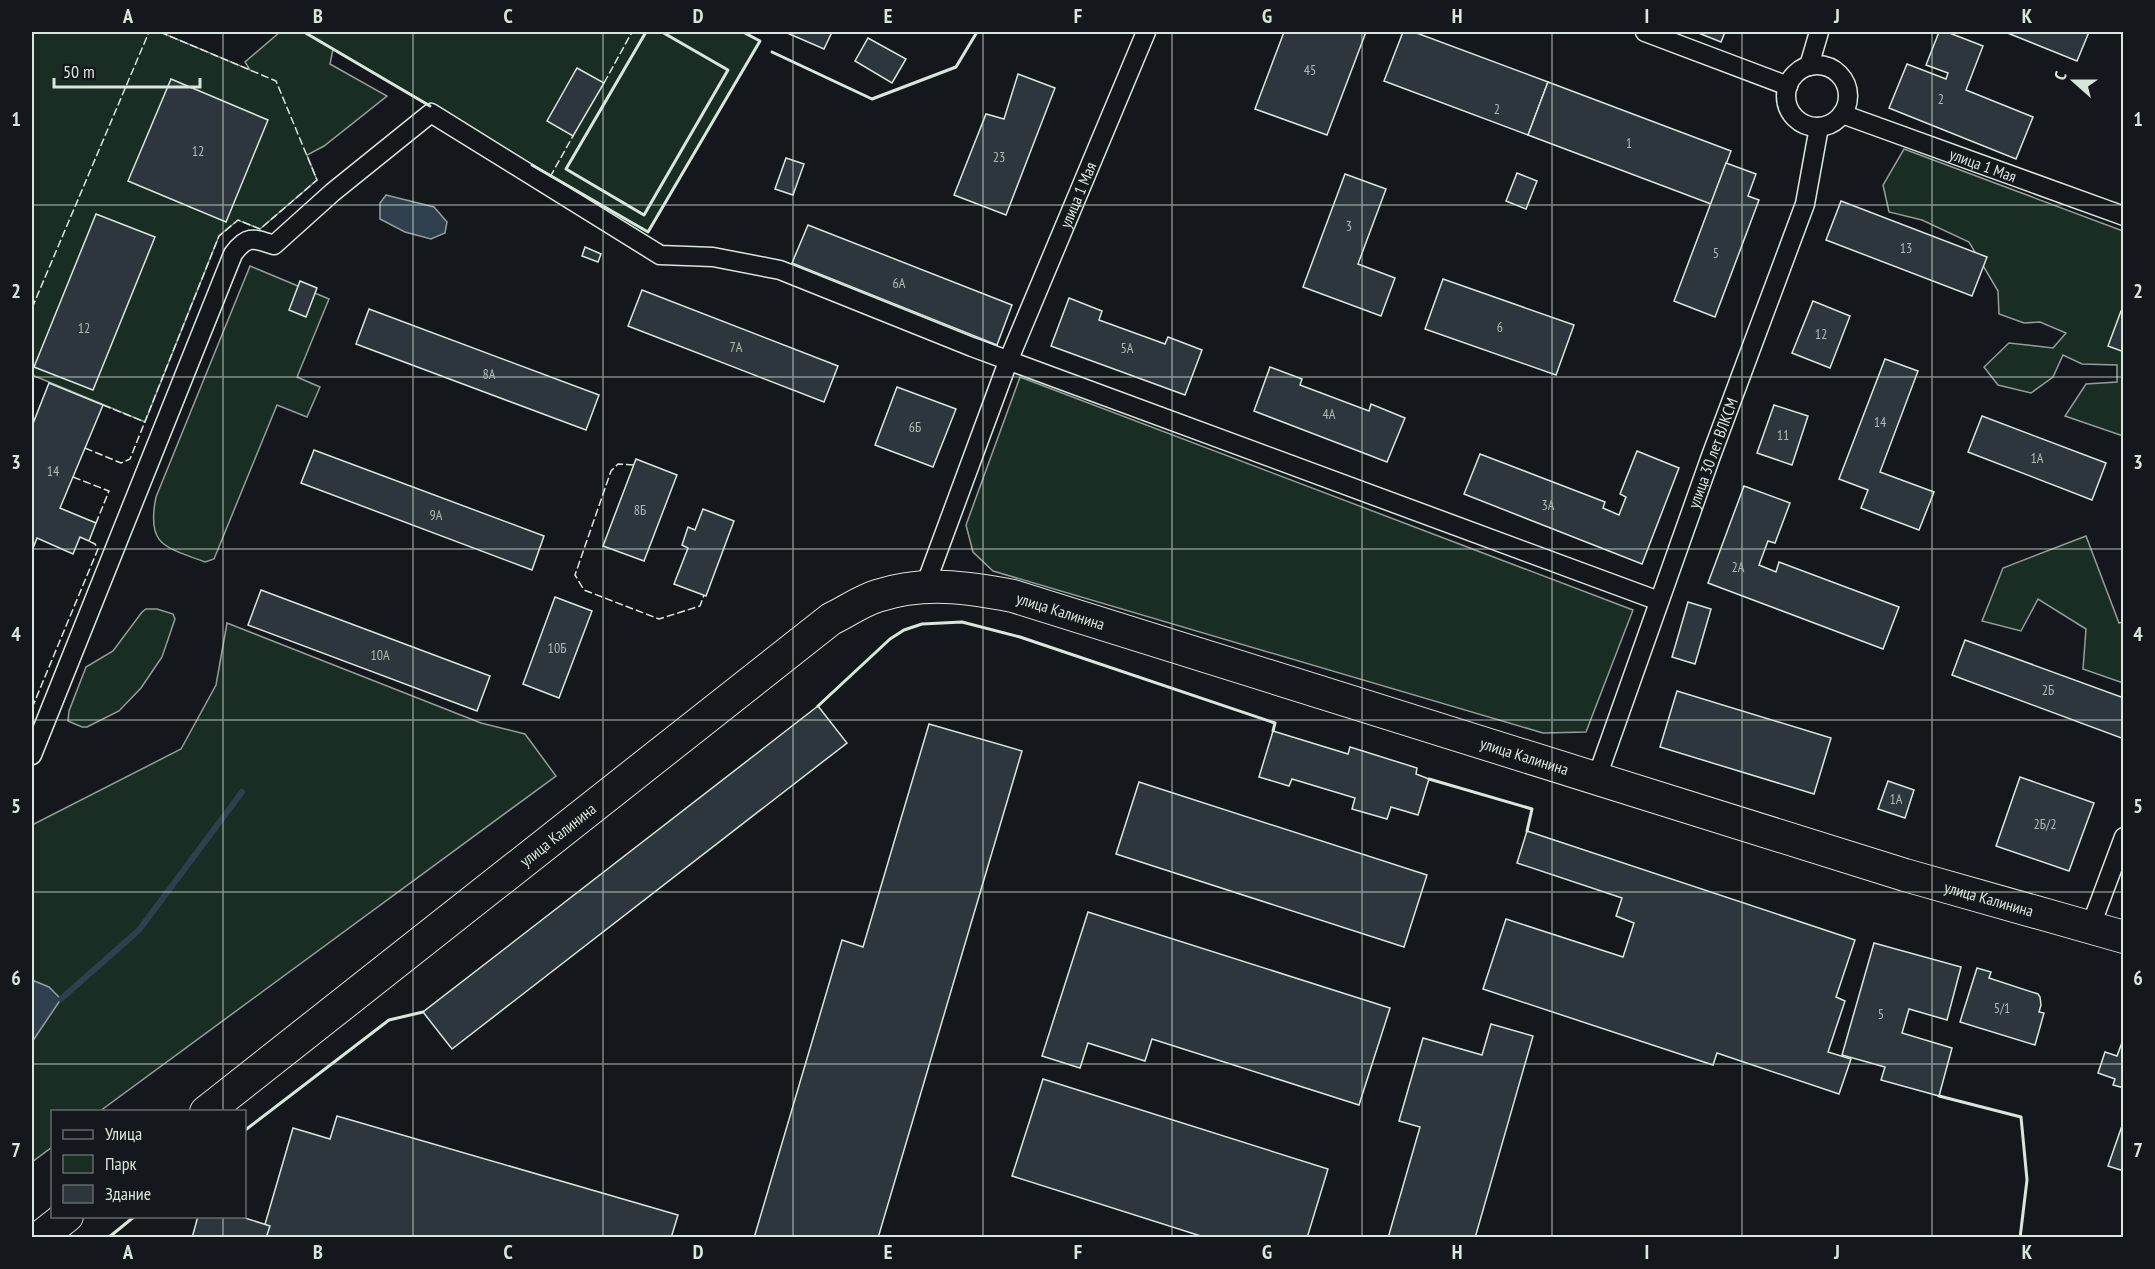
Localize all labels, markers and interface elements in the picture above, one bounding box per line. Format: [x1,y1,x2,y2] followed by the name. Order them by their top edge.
[122,3,134,29] text: A
[313,3,323,29] text: B
[503,3,513,29] text: C
[693,3,704,29] text: D
[884,3,892,29] text: E
[1074,3,1082,29] text: F
[1262,3,1272,29] text: G
[1452,3,1462,29] text: H
[1645,3,1649,29] text: I
[1833,3,1840,29] text: J
[2022,3,2033,29] text: K
[54,51,200,89] scale bar
[2044,51,2104,111] north arrow
[63,60,95,83] text: 50 m
[1304,61,1316,79] house number: 45
[2049,68,2071,83] text: С
[1938,90,1944,108] house number: 2
[1494,100,1500,118] house number: 2
[11,106,21,132] text: 1
[2133,106,2143,132] text: 1
[1626,134,1632,152] house number: 1
[192,142,204,160] house number: 12
[1947,144,2019,186] street label: улица 1 Мая
[993,148,1005,166] house number: 23
[1055,159,1100,231] street label: улица 1 Мая
[1346,217,1352,235] house number: 3
[1900,239,1912,257] house number: 13
[1713,244,1719,262] house number: 5
[893,274,906,292] house number: 6А
[11,278,21,304] text: 2
[2133,278,2143,304] text: 2
[1497,318,1503,336] house number: 6
[78,319,90,337] house number: 12
[1815,325,1827,343] house number: 12
[730,338,743,356] house number: 7А
[1121,339,1134,357] house number: 5А
[483,365,496,383] house number: 8А
[1683,395,1742,511] street label: улица 30 лет ВЛКСМ
[1323,405,1336,423] house number: 4А
[1874,413,1887,431] house number: 14
[909,418,921,436] house number: 6Б
[1777,426,1789,444] house number: 11
[11,449,21,475] text: 3
[2031,449,2044,467] house number: 1А
[2133,449,2143,475] text: 3
[47,462,60,480] house number: 14
[1542,496,1555,514] house number: 3А
[634,501,646,519] house number: 8Б
[430,506,443,524] house number: 9А
[1732,558,1745,576] house number: 2А
[1014,588,1107,634] street label: улица Калинина
[11,621,21,647] text: 4
[2133,621,2143,647] text: 4
[548,639,566,657] house number: 10Б
[370,646,390,664] house number: 10А
[2042,681,2054,699] house number: 2Б
[1478,733,1571,779] street label: улица Калинина
[1890,790,1903,808] house number: 1А
[11,793,21,819] text: 5
[2133,793,2143,819] text: 5
[516,798,600,871] street label: улица Калинина
[2034,815,2056,833] house number: 2Б/2
[1942,877,2036,921] street label: улица Калинина
[11,965,21,991] text: 6
[2133,965,2143,991] text: 6
[1994,999,2010,1017] house number: 5/1
[1878,1005,1884,1023] house number: 5
[51,1110,246,1218] legend
[105,1122,142,1145] text: Улица
[11,1137,21,1163] text: 7
[2133,1137,2143,1163] text: 7
[105,1152,136,1175] text: Парк
[105,1182,151,1205] text: Здание
[122,1239,134,1265] text: A
[313,1239,323,1265] text: B
[503,1239,513,1265] text: C
[693,1239,704,1265] text: D
[884,1239,892,1265] text: E
[1074,1239,1082,1265] text: F
[1262,1239,1272,1265] text: G
[1452,1239,1462,1265] text: H
[1645,1239,1649,1265] text: I
[1833,1239,1840,1265] text: J
[2022,1239,2033,1265] text: K

